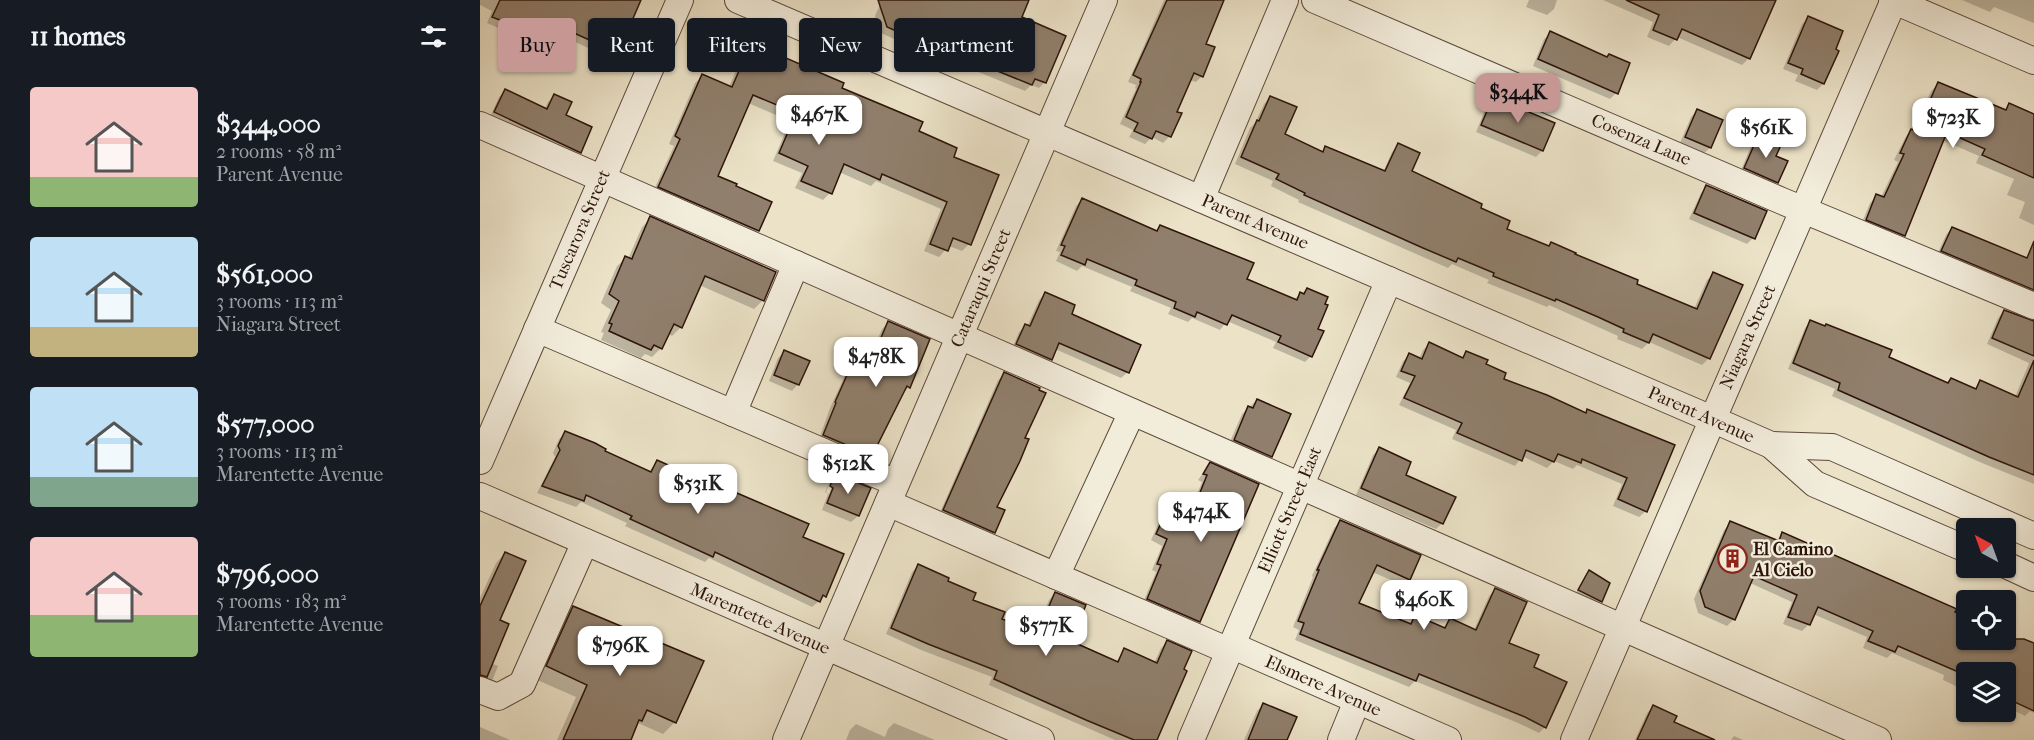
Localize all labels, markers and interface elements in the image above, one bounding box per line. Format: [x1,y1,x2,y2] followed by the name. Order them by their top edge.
[498,18,576,72] chip: Buy
[588,18,675,72] chip: Rent
[687,18,787,72] chip: Filters
[799,18,882,72] chip: New
[894,18,1035,72] chip: Apartment
[417,20,450,53] icon: filters
[30,21,126,52] text: 11 homes
[1476,73,1560,124] pin: $344K
[1489,81,1547,104] text: $344K
[777,95,861,146] pin: $467K
[1911,98,1995,149] pin: $723K
[790,103,848,126] text: $467K
[1926,106,1980,129] text: $723K
[1724,108,1808,159] pin: $561K
[216,109,321,140] text: $344,000
[1588,110,1694,170] street label: Cosenza Lane
[78,111,150,183] icon: home
[1740,116,1792,139] text: $561K
[216,140,341,163] text: 2 rooms · 58 m²
[216,163,343,186] text: Parent Avenue
[545,166,615,293] street label: Tuscarora Street
[1198,190,1312,254] street label: Parent Avenue
[946,225,1016,351] street label: Cataraqui Street
[216,259,313,290] text: $561,000
[78,261,150,333] icon: home
[1716,281,1781,393] street label: Niagara Street
[216,290,343,313] text: 3 rooms · 113 m²
[216,313,341,336] text: Niagara Street
[834,337,918,388] pin: $478K
[848,345,904,368] text: $478K
[1645,382,1757,448] street label: Parent Avenue
[216,409,315,440] text: $577,000
[78,411,150,483] icon: home
[216,440,343,463] text: 3 rooms · 113 m²
[1254,443,1326,577] street label: Elliott Street East
[806,444,890,495] pin: $512K
[822,452,874,475] text: $512K
[216,463,383,486] text: Marentette Avenue
[656,464,740,515] pin: $531K
[673,472,723,495] text: $531K
[1159,492,1243,543] pin: $474K
[1172,500,1230,523] text: $474K
[1956,518,2016,578] north arrow
[1956,518,2016,722] map controls
[1752,539,1833,581] place label: El Camino Al Cielo
[1716,543,1748,575] building icon: El Camino Al Cielo
[216,559,319,590] text: $796,000
[78,561,150,633] icon: home
[687,579,833,659] street label: Marentette Avenue
[1382,580,1466,631] pin: $460K
[1394,588,1454,611] text: $460K
[216,590,346,613] text: 5 rooms · 183 m²
[1956,590,2016,650] button: locate
[1004,606,1088,657] pin: $577K
[216,613,383,636] text: Marentette Avenue
[1019,614,1073,637] text: $577K
[578,626,662,677] pin: $796K
[592,634,648,657] text: $796K
[1262,651,1384,721] street label: Elsmere Avenue
[1956,662,2016,722] button: layers

